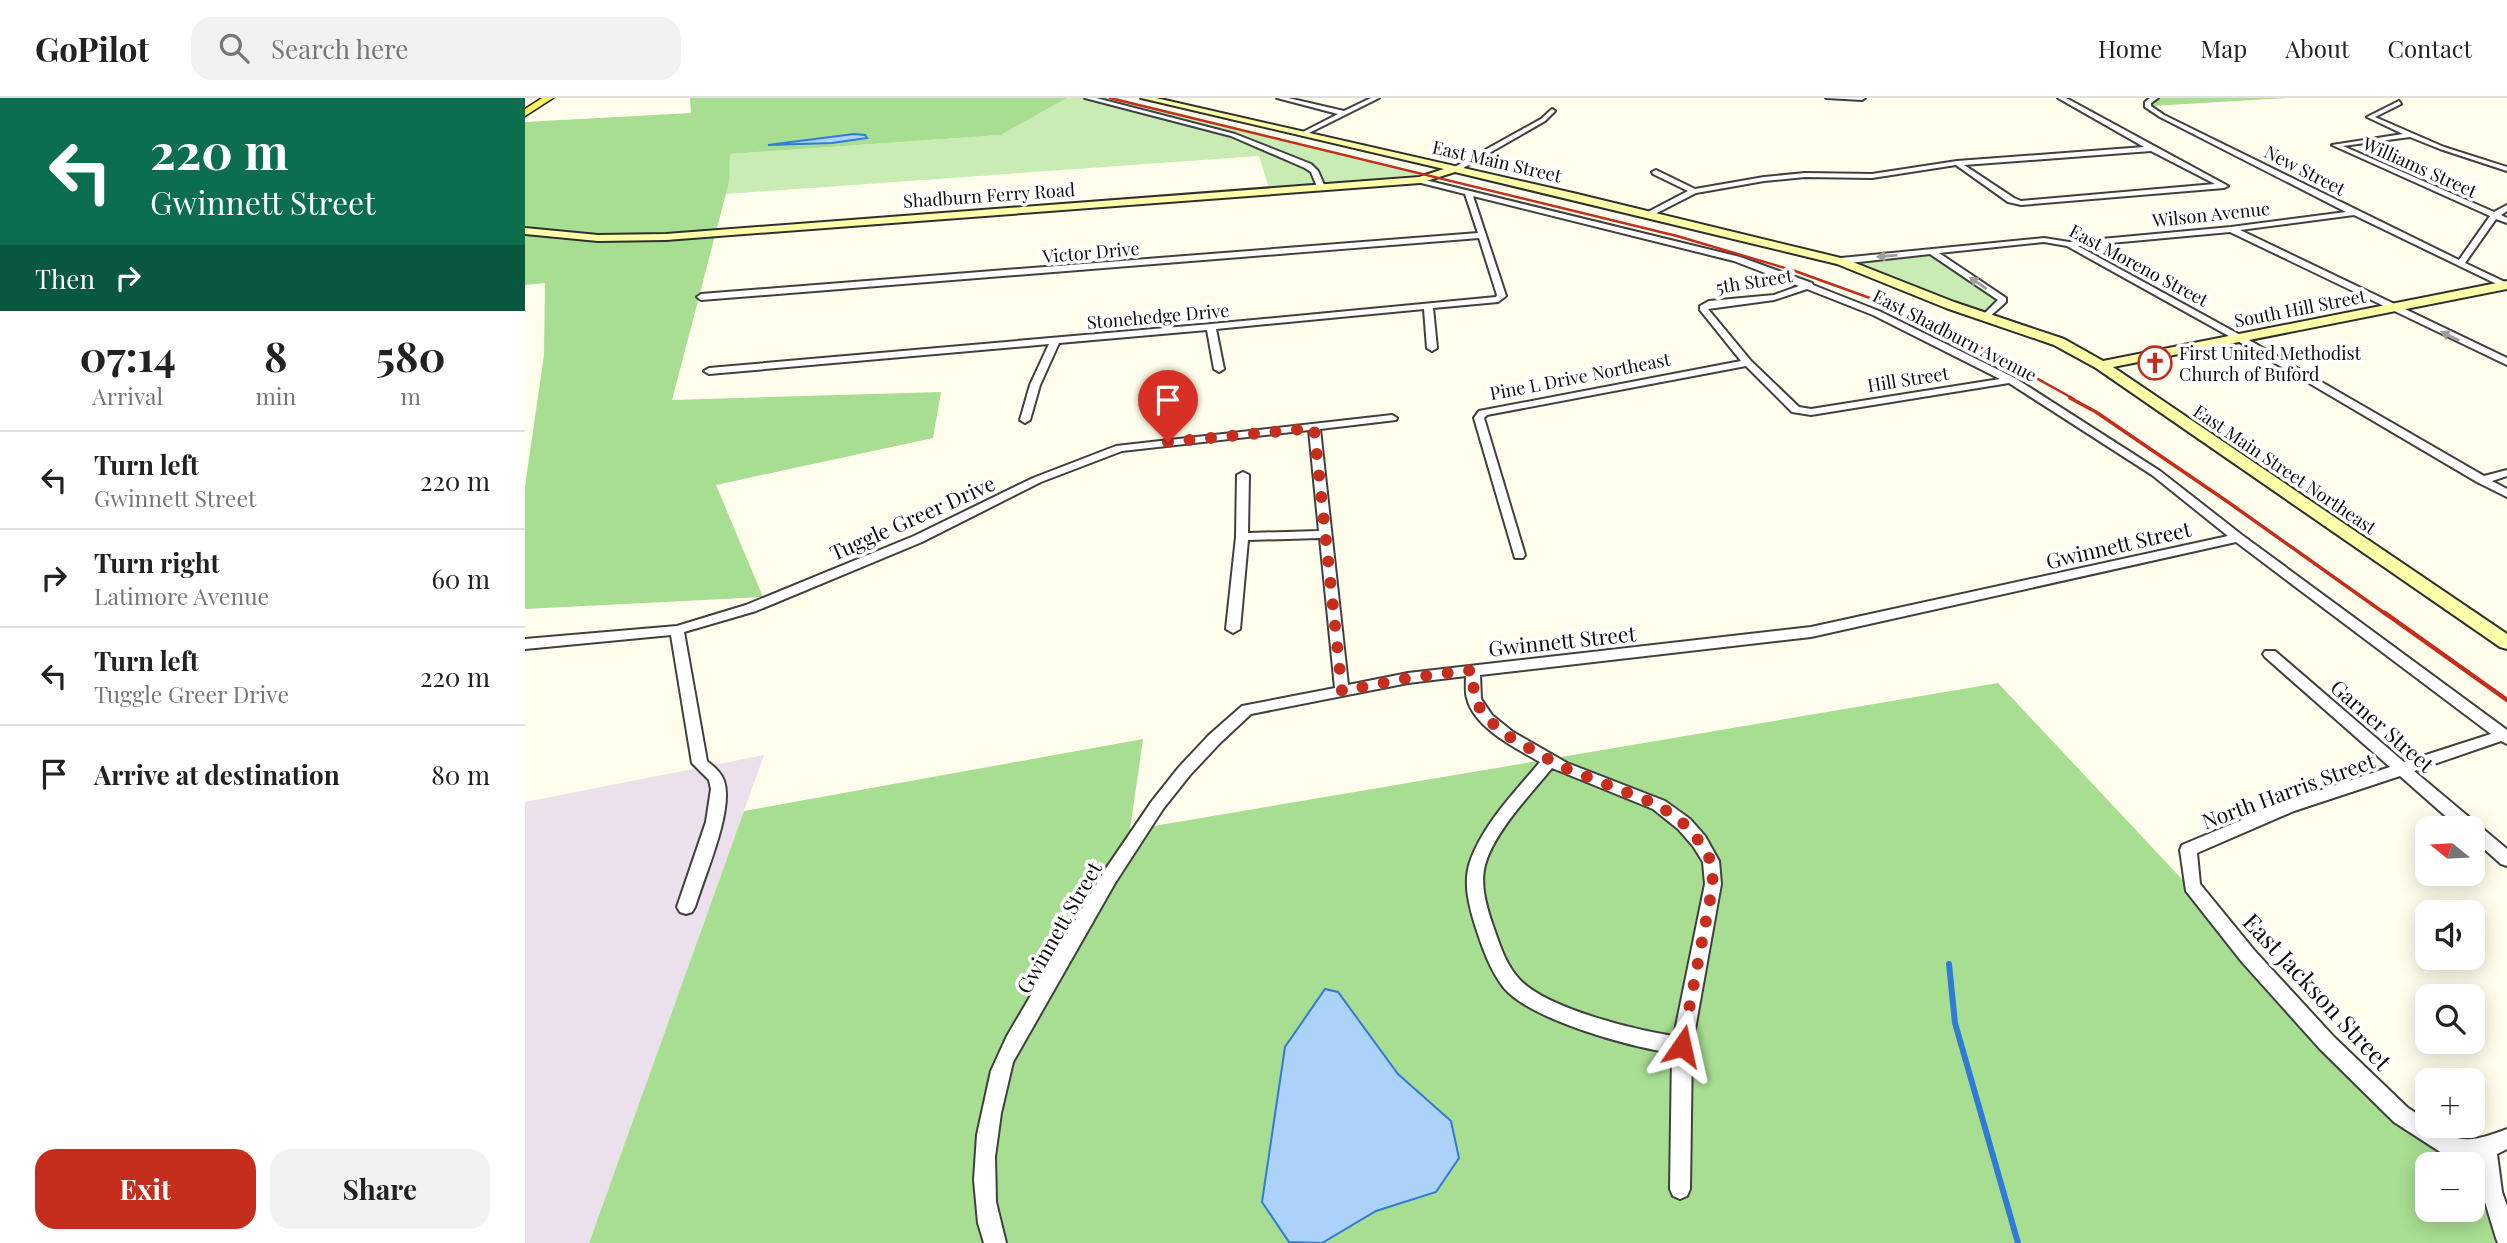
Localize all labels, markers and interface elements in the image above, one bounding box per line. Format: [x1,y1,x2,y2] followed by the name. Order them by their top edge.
[191,17,681,80] search box
[35,26,149,70] text: GoPilot
[215,29,253,67] icon: search
[271,31,408,66] text: Search here
[2098,32,2162,64] text: Home
[2200,32,2247,64] text: Map
[2285,32,2349,64] text: About
[2387,32,2472,64] text: Contact
[150,117,289,182] text: 220 m
[35,126,126,217] icon: left
[2358,131,2481,203] street label: Williams Street
[1430,134,1565,188] street label: East Main Street
[2261,139,2350,201] street label: New Street
[902,177,1076,213] street label: Shadburn Ferry Road
[150,180,376,223] text: Gwinnett Street
[2150,196,2271,232] street label: Wilson Avenue
[2065,218,2213,312] street label: East Moreno Street
[1041,236,1140,268] street label: Victor Drive
[1876,251,1898,262] one-way arrow
[109,259,147,297] icon: right
[35,261,95,296] text: Then
[1714,263,1795,299] street label: 5th Street
[1968,277,1988,290] one-way arrow
[1869,283,2041,387] street label: East Shadburn Avenue
[2232,283,2368,333] street label: South Hill Street
[1086,298,1230,334] street label: Stonehedge Drive
[79,327,176,383] text: 07:14
[264,327,288,383] text: 8
[376,327,446,383] text: 580
[2440,330,2460,342] one-way arrow
[2179,341,2362,386] place label: First United Methodist Church of Buford
[2136,344,2174,382] church icon: First United Methodist Church of Buford
[1488,347,1673,405] street label: Pine L Drive Northeast
[1866,361,1951,397] street label: Hill Street
[1138,370,1198,442] pin
[92,380,163,411] text: Arrival
[255,380,296,411] text: min
[400,380,421,411] text: m
[1149,381,1187,419] icon: arrive
[2189,399,2382,540] street label: East Main Street Northeast
[94,447,199,482] text: Turn left
[35,461,73,499] icon: left
[420,463,490,498] text: 220 m
[825,468,999,566] street label: Tuggle Greer Drive
[94,482,256,513] text: Gwinnett Street
[2043,514,2194,574] street label: Gwinnett Street
[94,545,220,580] text: Turn right
[35,559,73,597] icon: right
[431,561,490,596] text: 60 m
[94,580,269,611] text: Latimore Avenue
[1487,618,1638,662] street label: Gwinnett Street
[94,643,199,678] text: Turn left
[35,657,73,695] icon: left
[420,659,490,694] text: 220 m
[2325,672,2441,778] street label: Garner Street
[94,678,289,709] text: Tuggle Greer Drive
[2198,745,2379,834] street label: North Harris Street
[35,755,73,793] icon: arrive
[94,757,340,792] text: Arrive at destination
[431,757,490,792] text: 80 m
[2415,816,2485,886] north arrow
[2415,816,2485,1222] map controls
[1009,855,1107,998] street label: Gwinnett Street
[2415,900,2485,970] button: sound
[2237,905,2400,1077] street label: East Jackson Street
[2415,984,2485,1054] button: search
[1645,1009,1719,1083] position arrow
[2415,1068,2485,1138] button: +
[35,1149,256,1229] button: Exit
[270,1149,490,1229] button: Share
[2415,1152,2485,1222] button: −

